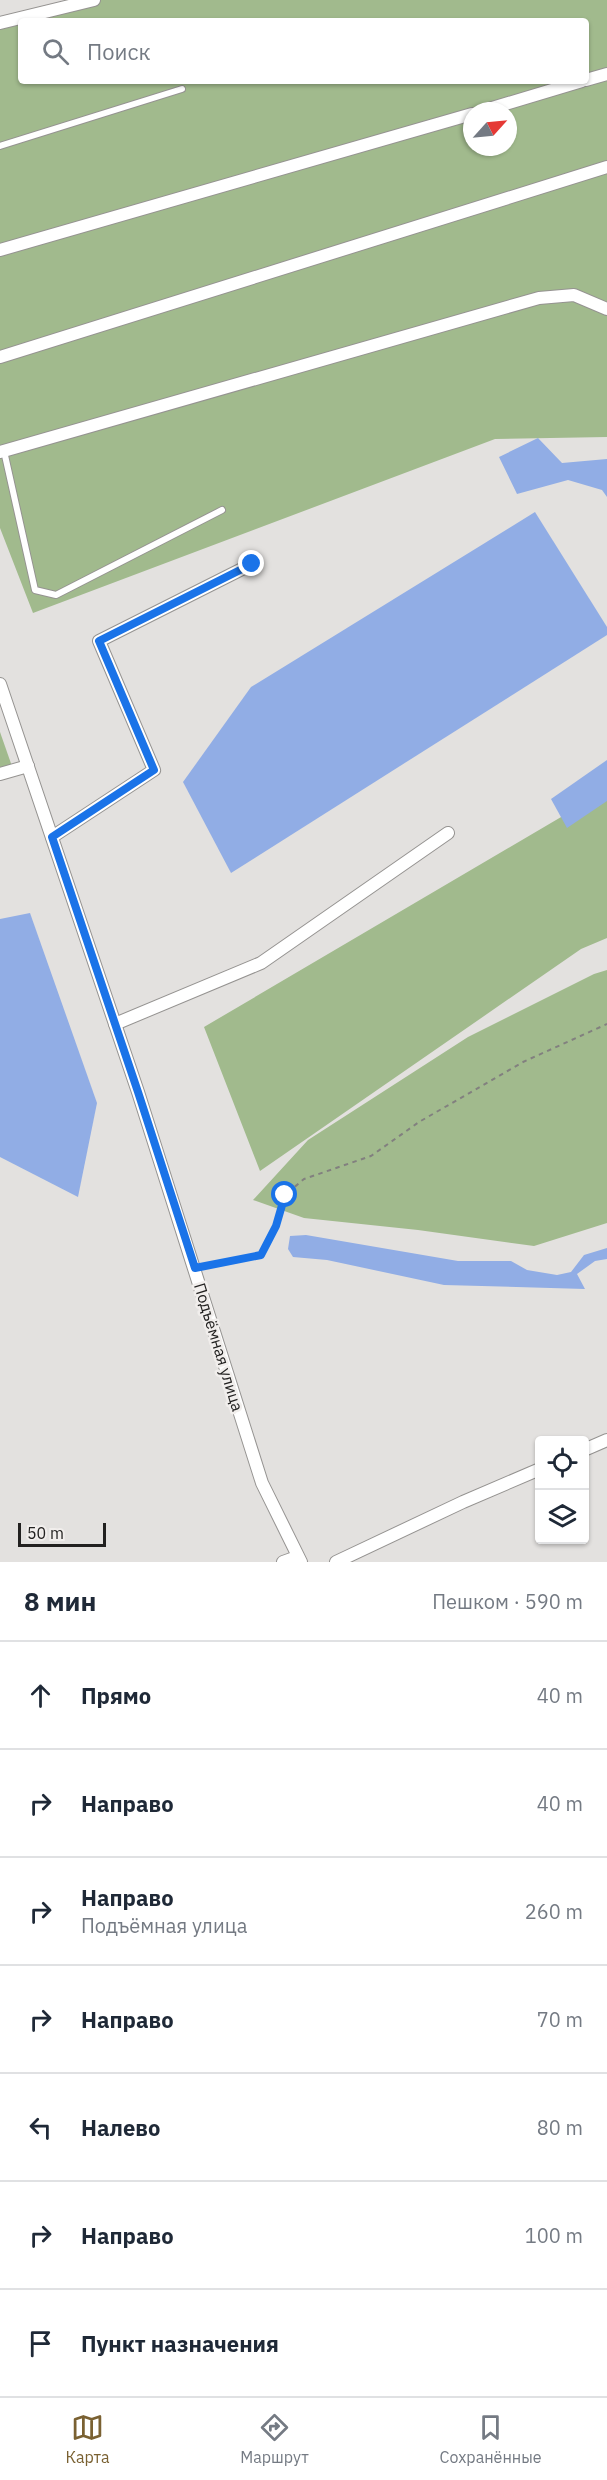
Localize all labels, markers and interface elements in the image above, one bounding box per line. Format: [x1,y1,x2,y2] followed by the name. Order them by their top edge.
[18,18,589,84] search box
[39,35,72,68] icon: search
[87,37,151,66] text: Поиск
[463,102,517,156] north arrow
[238,550,264,576] route end
[271,1181,297,1207] route start
[190,1280,248,1414] street label: Подъёмная улица
[535,1436,589,1544] map controls
[535,1436,589,1490] button: locate
[535,1490,589,1544] button: layers
[18,1520,106,1548] scale bar
[27,1523,64,1543] text: 50 m
[24,1584,96,1618] text: 8 мин
[432,1588,583,1615] text: Пешком · 590 m
[24,1679,57,1712] icon: ahead
[81,1681,151,1710] text: Прямо
[537,1682,583,1709] text: 40 m
[24,1787,57,1820] icon: right
[81,1789,174,1818] text: Направо
[537,1790,583,1817] text: 40 m
[81,1883,174,1912] text: Направо
[24,1895,57,1928] icon: right
[525,1898,583,1925] text: 260 m
[81,1912,247,1939] text: Подъёмная улица
[24,2003,57,2036] icon: right
[81,2005,174,2034] text: Направо
[537,2006,583,2033] text: 70 m
[24,2111,57,2144] icon: left
[81,2113,160,2142] text: Налево
[537,2114,583,2141] text: 80 m
[24,2219,57,2252] icon: right
[81,2221,174,2250] text: Направо
[525,2222,583,2249] text: 100 m
[24,2327,57,2360] icon: arrive
[81,2329,279,2358] text: Пункт назначения
[65,2411,109,2467] tab: Карта
[240,2411,309,2467] tab: Маршрут
[440,2411,542,2467] tab: Сохранённые

